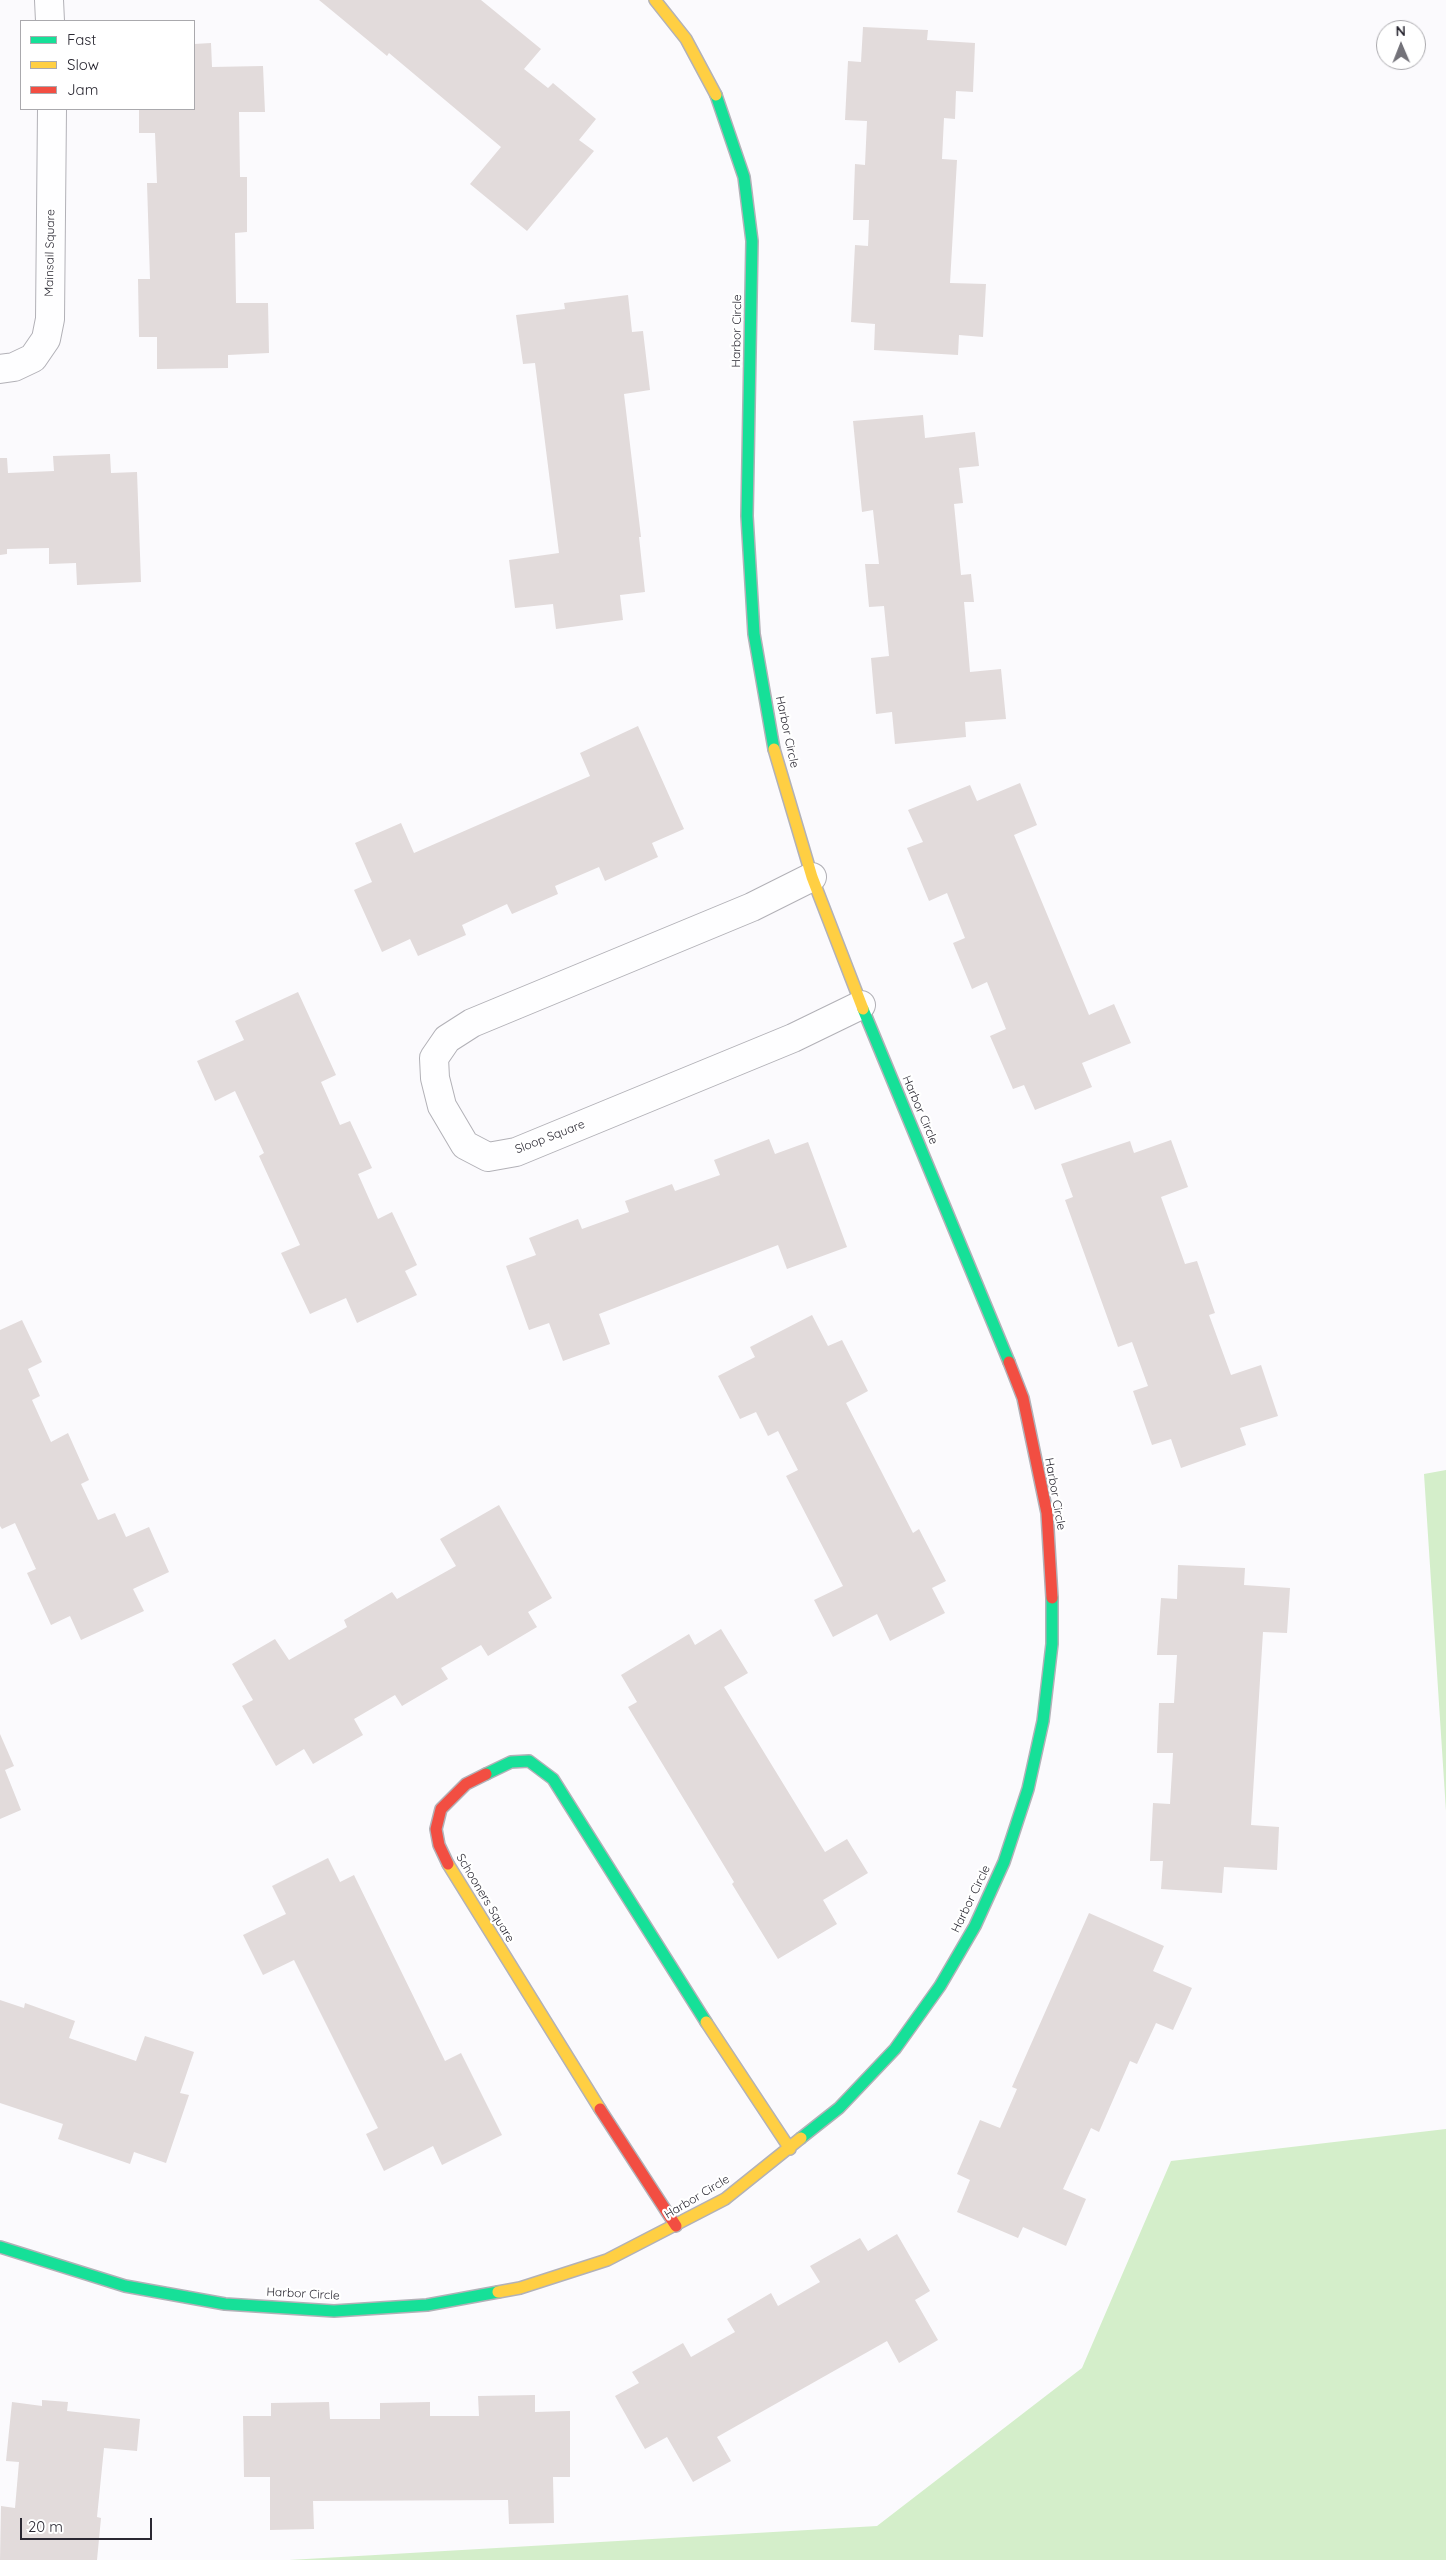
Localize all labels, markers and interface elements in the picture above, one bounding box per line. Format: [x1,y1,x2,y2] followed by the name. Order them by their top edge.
[20,20,195,110] legend
[1376,20,1426,70] north arrow
[1395,22,1406,40] text: N
[67,30,96,49] text: Fast
[67,55,99,74] text: Slow
[67,80,98,99] text: Jam
[42,209,58,297] street label: Mainsail Square
[729,294,745,368] street label: Harbor Circle
[772,695,802,769] street label: Harbor Circle
[899,1073,941,1147] street label: Harbor Circle
[513,1117,587,1157] street label: Sloop Square
[1042,1457,1068,1531] street label: Harbor Circle
[453,1851,517,1945] street label: Schooners Square
[948,1863,994,1935] street label: Harbor Circle
[662,2172,732,2222] street label: Harbor Circle
[266,2285,340,2303] street label: Harbor Circle
[22,2508,155,2540] scale bar
[28,2517,63,2536] text: 20 m

